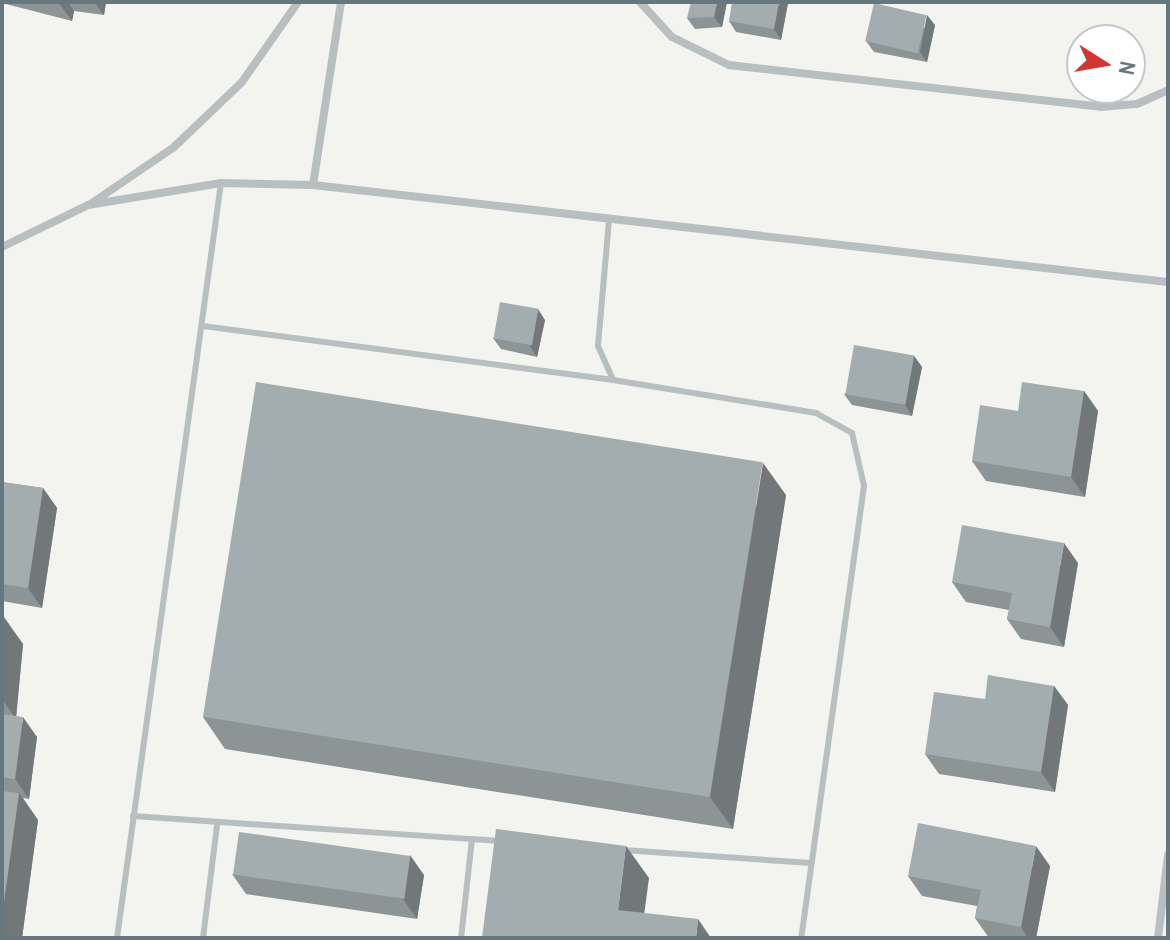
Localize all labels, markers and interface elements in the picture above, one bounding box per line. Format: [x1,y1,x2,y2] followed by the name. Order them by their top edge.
[1066,24,1146,104] north arrow
[1112,59,1144,77] text: N

